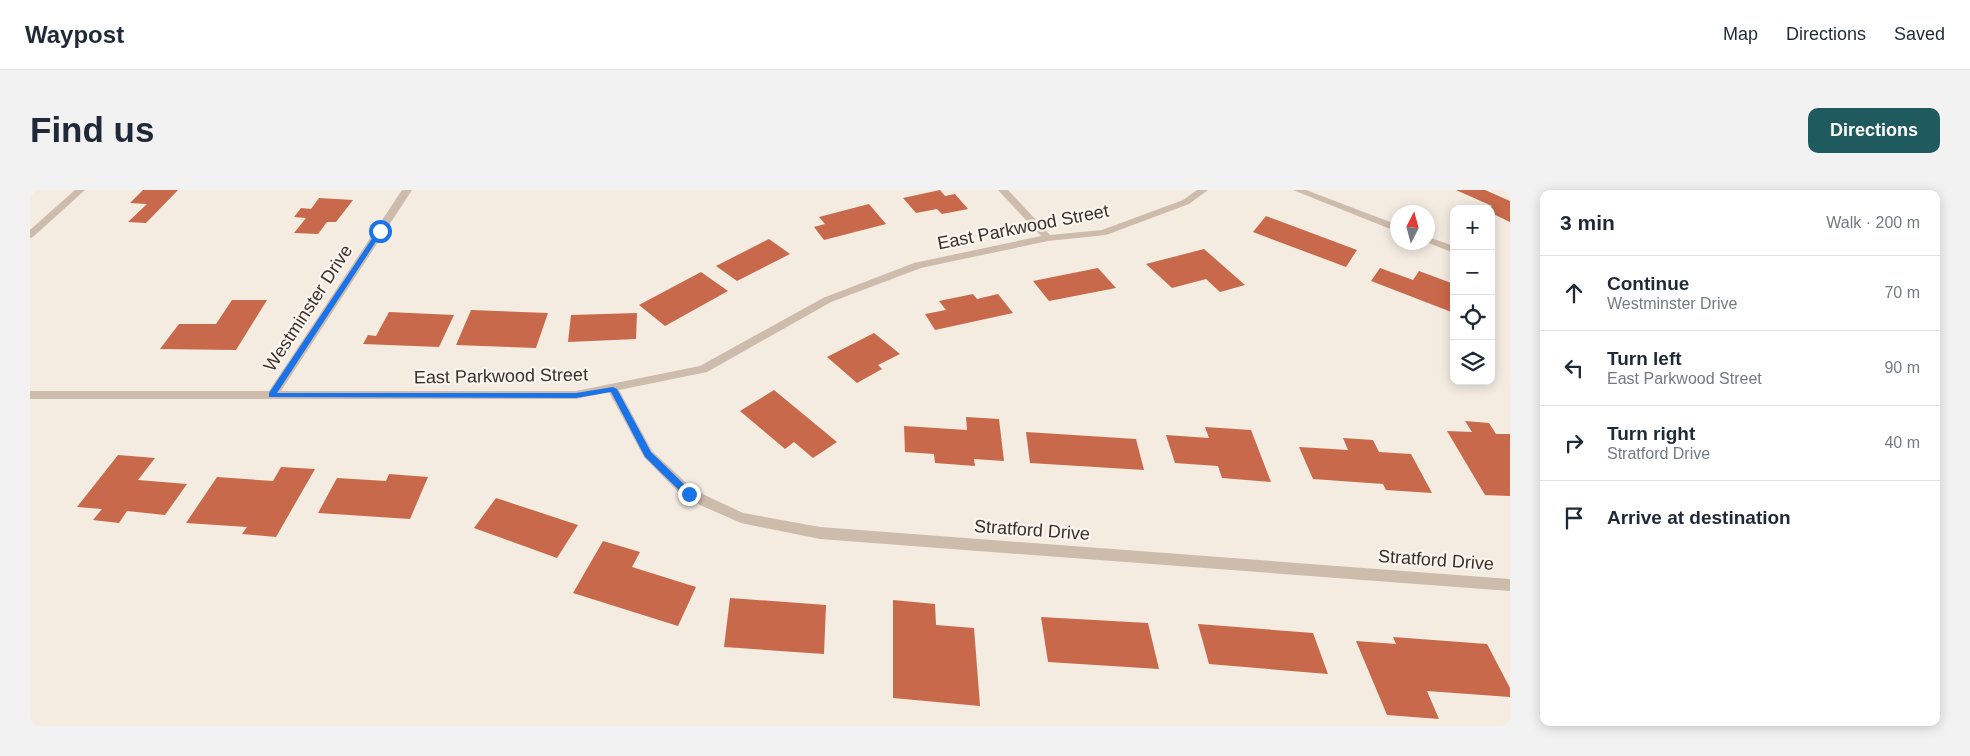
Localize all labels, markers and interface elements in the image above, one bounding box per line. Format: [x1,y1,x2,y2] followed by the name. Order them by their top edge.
[25,21,124,48] text: Waypost
[1723,24,1758,44] text: Map
[1786,24,1866,44] text: Directions
[1894,24,1945,44] text: Saved
[1808,108,1940,153] button: Directions
[30,110,154,149] text: Find us
[936,201,1110,253] street label: East Parkwood Street
[1390,205,1435,250] north arrow
[1450,205,1495,385] map controls
[1450,205,1495,250] button: +
[1560,211,1615,234] text: 3 min
[1826,214,1920,231] text: Walk · 200 m
[369,220,392,243] route start
[260,241,356,375] street label: Westminster Drive
[1450,250,1495,295] button: −
[1607,273,1689,294] text: Continue
[1560,279,1588,307] icon: ahead
[1884,284,1920,301] text: 70 m
[1450,295,1495,340] button: locate
[1607,295,1737,312] text: Westminster Drive
[1450,340,1495,385] button: layers
[1607,348,1682,369] text: Turn left
[1560,354,1588,382] icon: left
[1884,359,1920,376] text: 90 m
[414,364,588,388] street label: East Parkwood Street
[1607,370,1762,387] text: East Parkwood Street
[1607,423,1695,444] text: Turn right
[1560,429,1588,457] icon: right
[1884,434,1920,451] text: 40 m
[1607,445,1710,462] text: Stratford Drive
[678,483,701,506] route end
[1560,504,1588,532] icon: arrive
[1607,507,1791,528] text: Arrive at destination
[973,516,1091,544] street label: Stratford Drive
[1377,546,1495,574] street label: Stratford Drive

